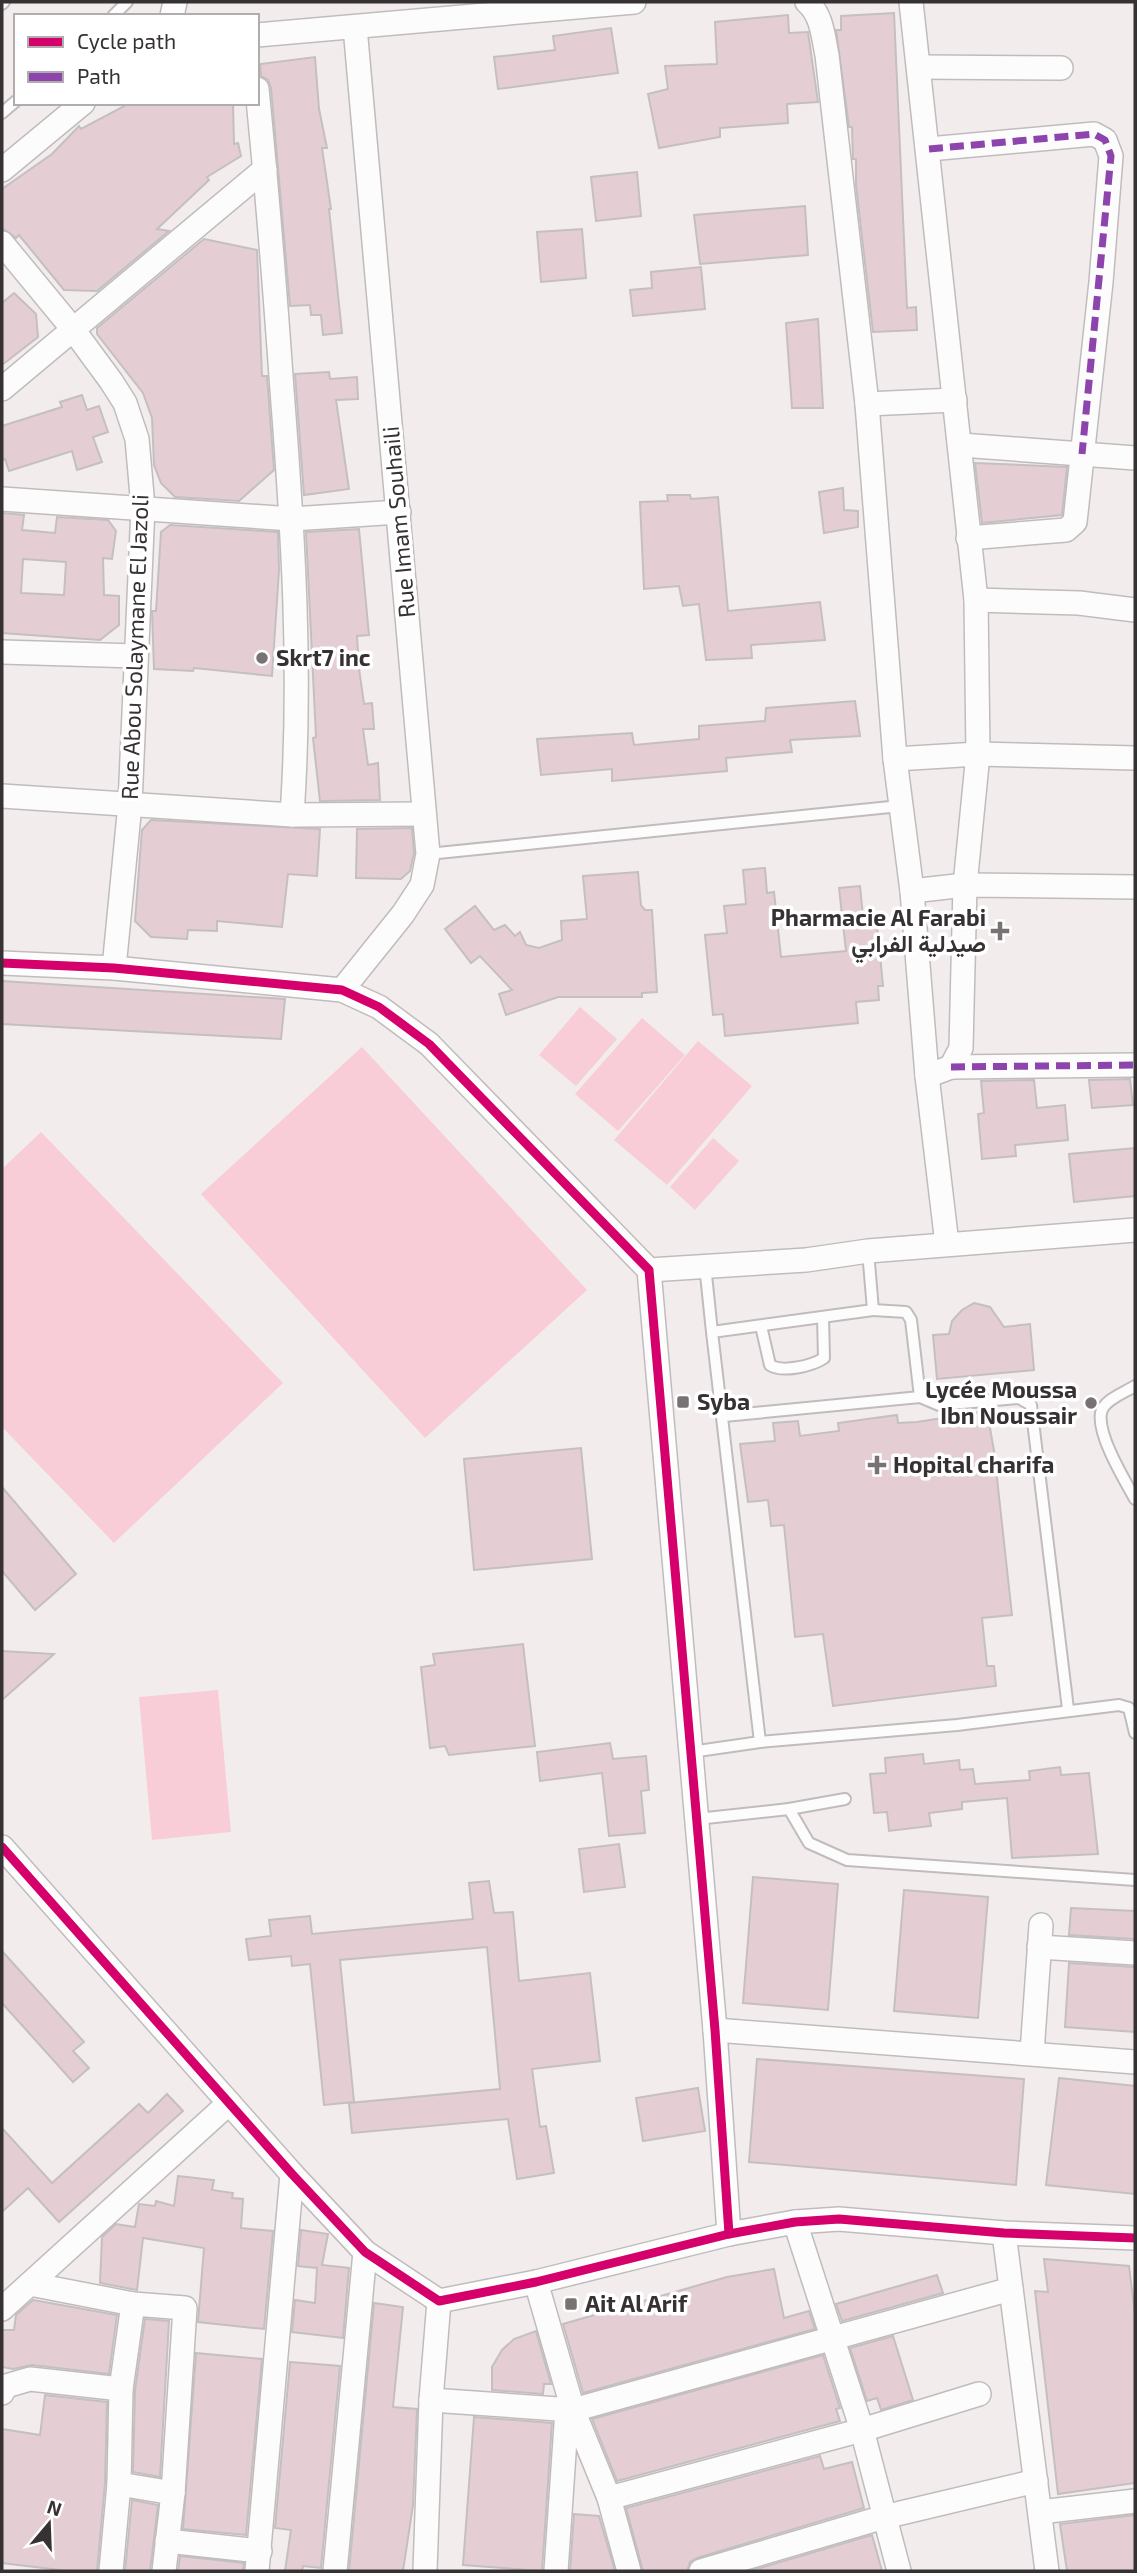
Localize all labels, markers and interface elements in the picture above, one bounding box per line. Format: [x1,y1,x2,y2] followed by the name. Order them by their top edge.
[14,14,259,105] legend
[77,28,176,53] text: Cycle path
[77,63,121,88] text: Path
[376,425,420,619] street label: Rue Imam Souhaili
[115,494,153,800] street label: Rue Abou Solaymane El Jazoli
[276,643,371,671] place label: Skrt7 inc
[254,650,270,666] marker: Skrt7 inc
[771,903,986,964] place label: Pharmacie Al Farabi صيدلية الفرابي
[992,923,1008,939] marker: Pharmacie Al Farabi صيدلية الفرابي
[925,1375,1077,1429] place label: Lycée Moussa Ibn Noussair
[697,1387,750,1415] place label: Syba
[675,1394,691,1410] marker: Syba
[1083,1395,1099,1411] marker: Lycée Moussa Ibn Noussair
[893,1450,1054,1478] place label: Hopital charifa
[867,1455,887,1475] marker: Hopital charifa
[585,2289,688,2317] place label: Ait Al Arif
[563,2296,579,2312] marker: Ait Al Arif
[14,2489,84,2559] north arrow
[44,2494,65,2521] text: N

